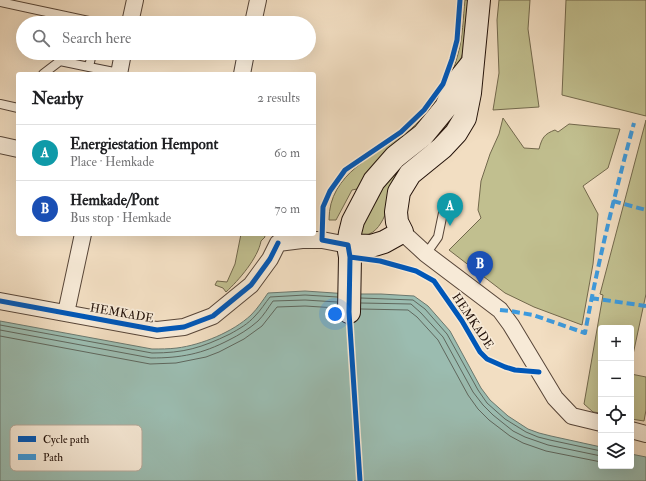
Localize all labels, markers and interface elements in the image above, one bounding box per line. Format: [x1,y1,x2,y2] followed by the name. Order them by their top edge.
[16,16,316,60] search box
[30,27,52,49] icon: search
[62,29,131,48] text: Search here
[32,88,83,109] text: Nearby
[257,90,300,106] text: 2 results
[70,135,218,154] text: Energiestation Hempont
[41,145,49,161] text: A
[274,145,300,161] text: 60 m
[70,154,154,170] text: Place · Hemkade
[70,191,159,210] text: Hemkade/Pont
[437,193,463,226] pin: A
[41,201,49,217] text: B
[275,201,300,217] text: 70 m
[70,210,171,226] text: Bus stop · Hemkade
[467,251,493,284] pin: B
[448,290,497,352] street label: HEMKADE
[89,301,155,327] street label: HEMKADE
[325,304,345,324] your location
[598,325,634,469] map controls
[598,325,634,361] button: +
[598,361,634,397] button: −
[598,397,634,433] button: locate
[10,425,142,471] legend
[43,433,89,447] text: Cycle path
[598,433,634,469] button: layers
[43,451,63,464] text: Path

